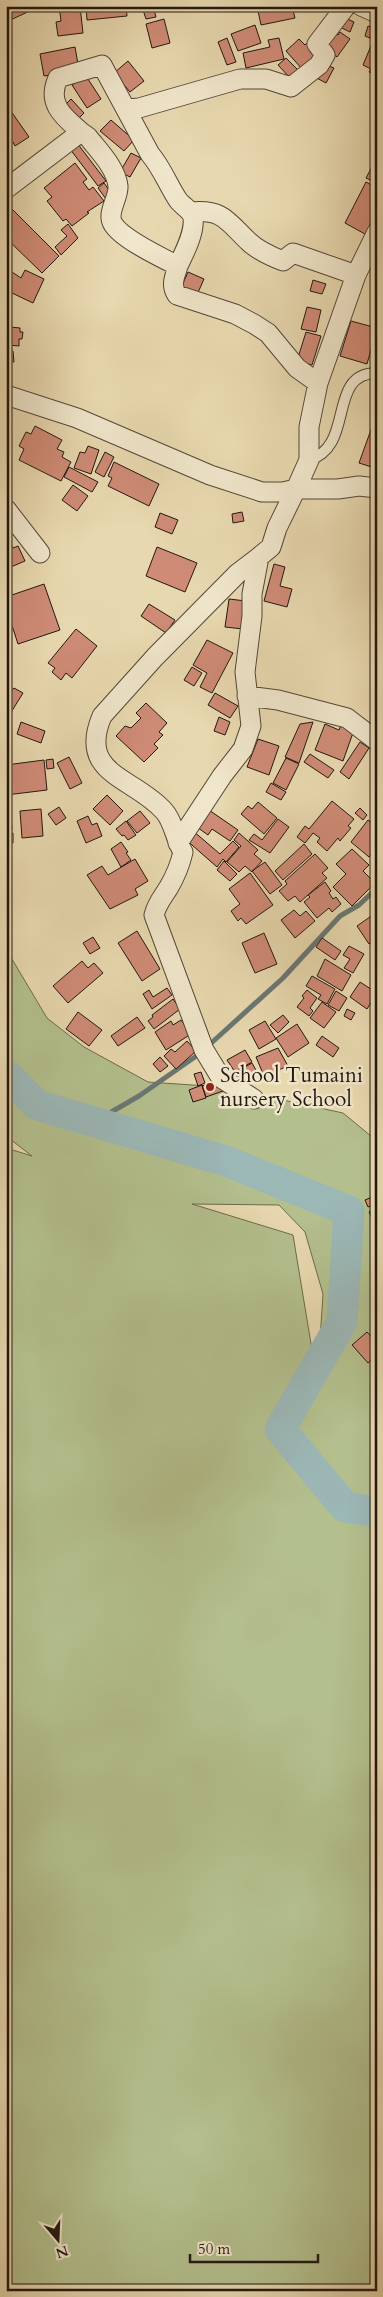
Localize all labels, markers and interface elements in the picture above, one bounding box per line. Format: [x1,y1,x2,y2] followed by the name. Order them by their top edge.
[220,1061,363,1114] place label: School Tumaini nursery School
[204,1081,216,1093] marker: School Tumaini nursery School
[32,2214,82,2264] north arrow
[190,2232,318,2264] scale bar
[198,2239,230,2259] text: 50 m
[53,2241,71,2263] text: N

